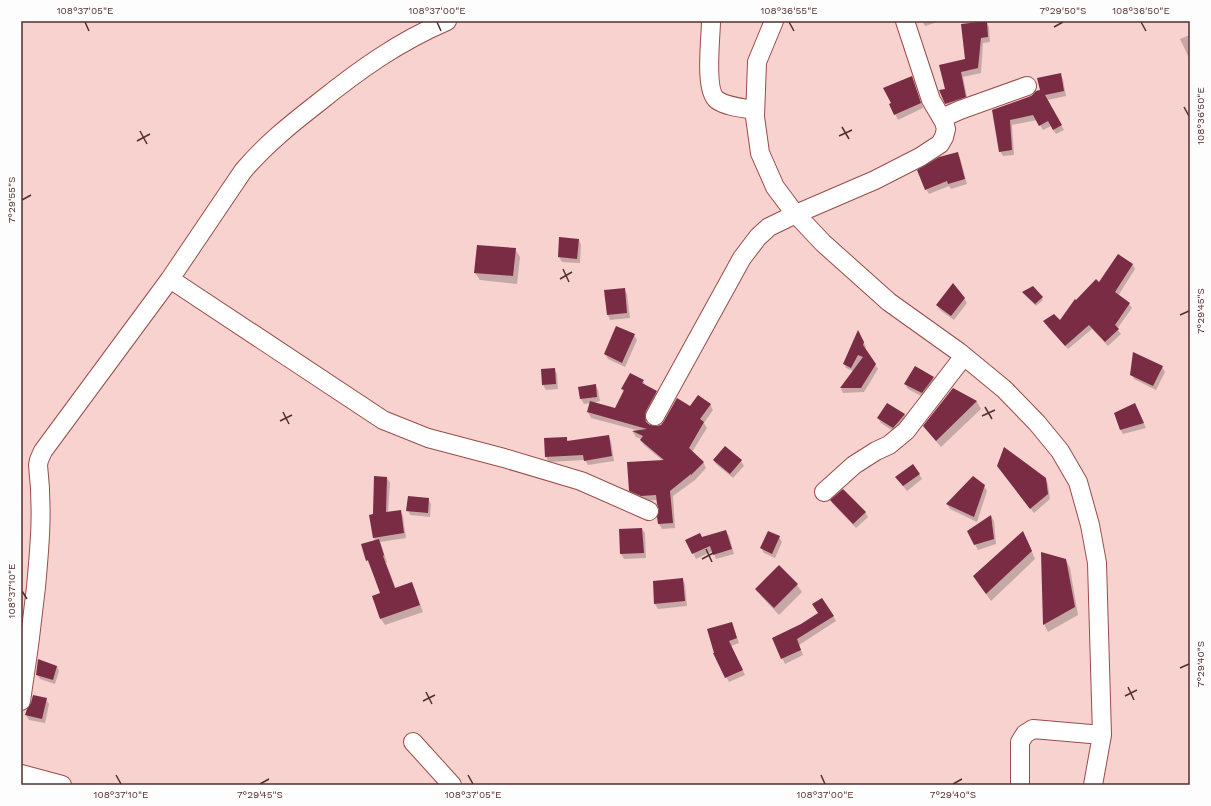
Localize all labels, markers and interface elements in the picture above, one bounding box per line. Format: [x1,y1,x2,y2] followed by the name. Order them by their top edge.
[57,5,113,16] text: 108°37'05"E
[408,5,466,16] text: 108°37'00"E
[760,5,818,16] text: 108°36'55"E
[1039,5,1087,16] text: 7°29'50"S
[1112,5,1170,16] text: 108°36'50"E
[1195,87,1206,145] text: 108°36'50"E
[6,177,17,223] text: 7°29'55"S
[1195,288,1206,334] text: 7°29'45"S
[6,564,17,618] text: 108°37'10"E
[1195,641,1206,687] text: 7°29'40"S
[94,789,148,800] text: 108°37'10"E
[237,789,283,800] text: 7°29'45"S
[445,789,501,800] text: 108°37'05"E
[796,789,854,800] text: 108°37'00"E
[930,789,976,800] text: 7°29'40"S

